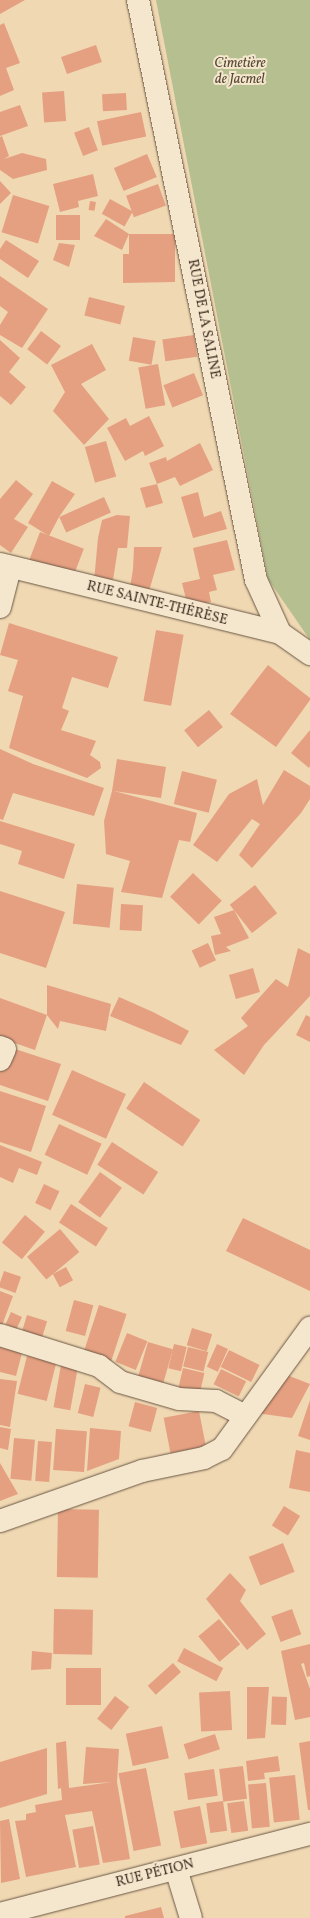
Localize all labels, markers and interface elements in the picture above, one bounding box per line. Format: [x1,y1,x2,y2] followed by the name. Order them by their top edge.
[214,56,266,88] park label: Cimetière de Jacmel
[183,258,223,380] street label: RUE DE LA SALINE
[85,578,229,630] street label: RUE SAINTE-THÉRÈSE
[114,1856,196,1892] street label: RUE PÉTION

